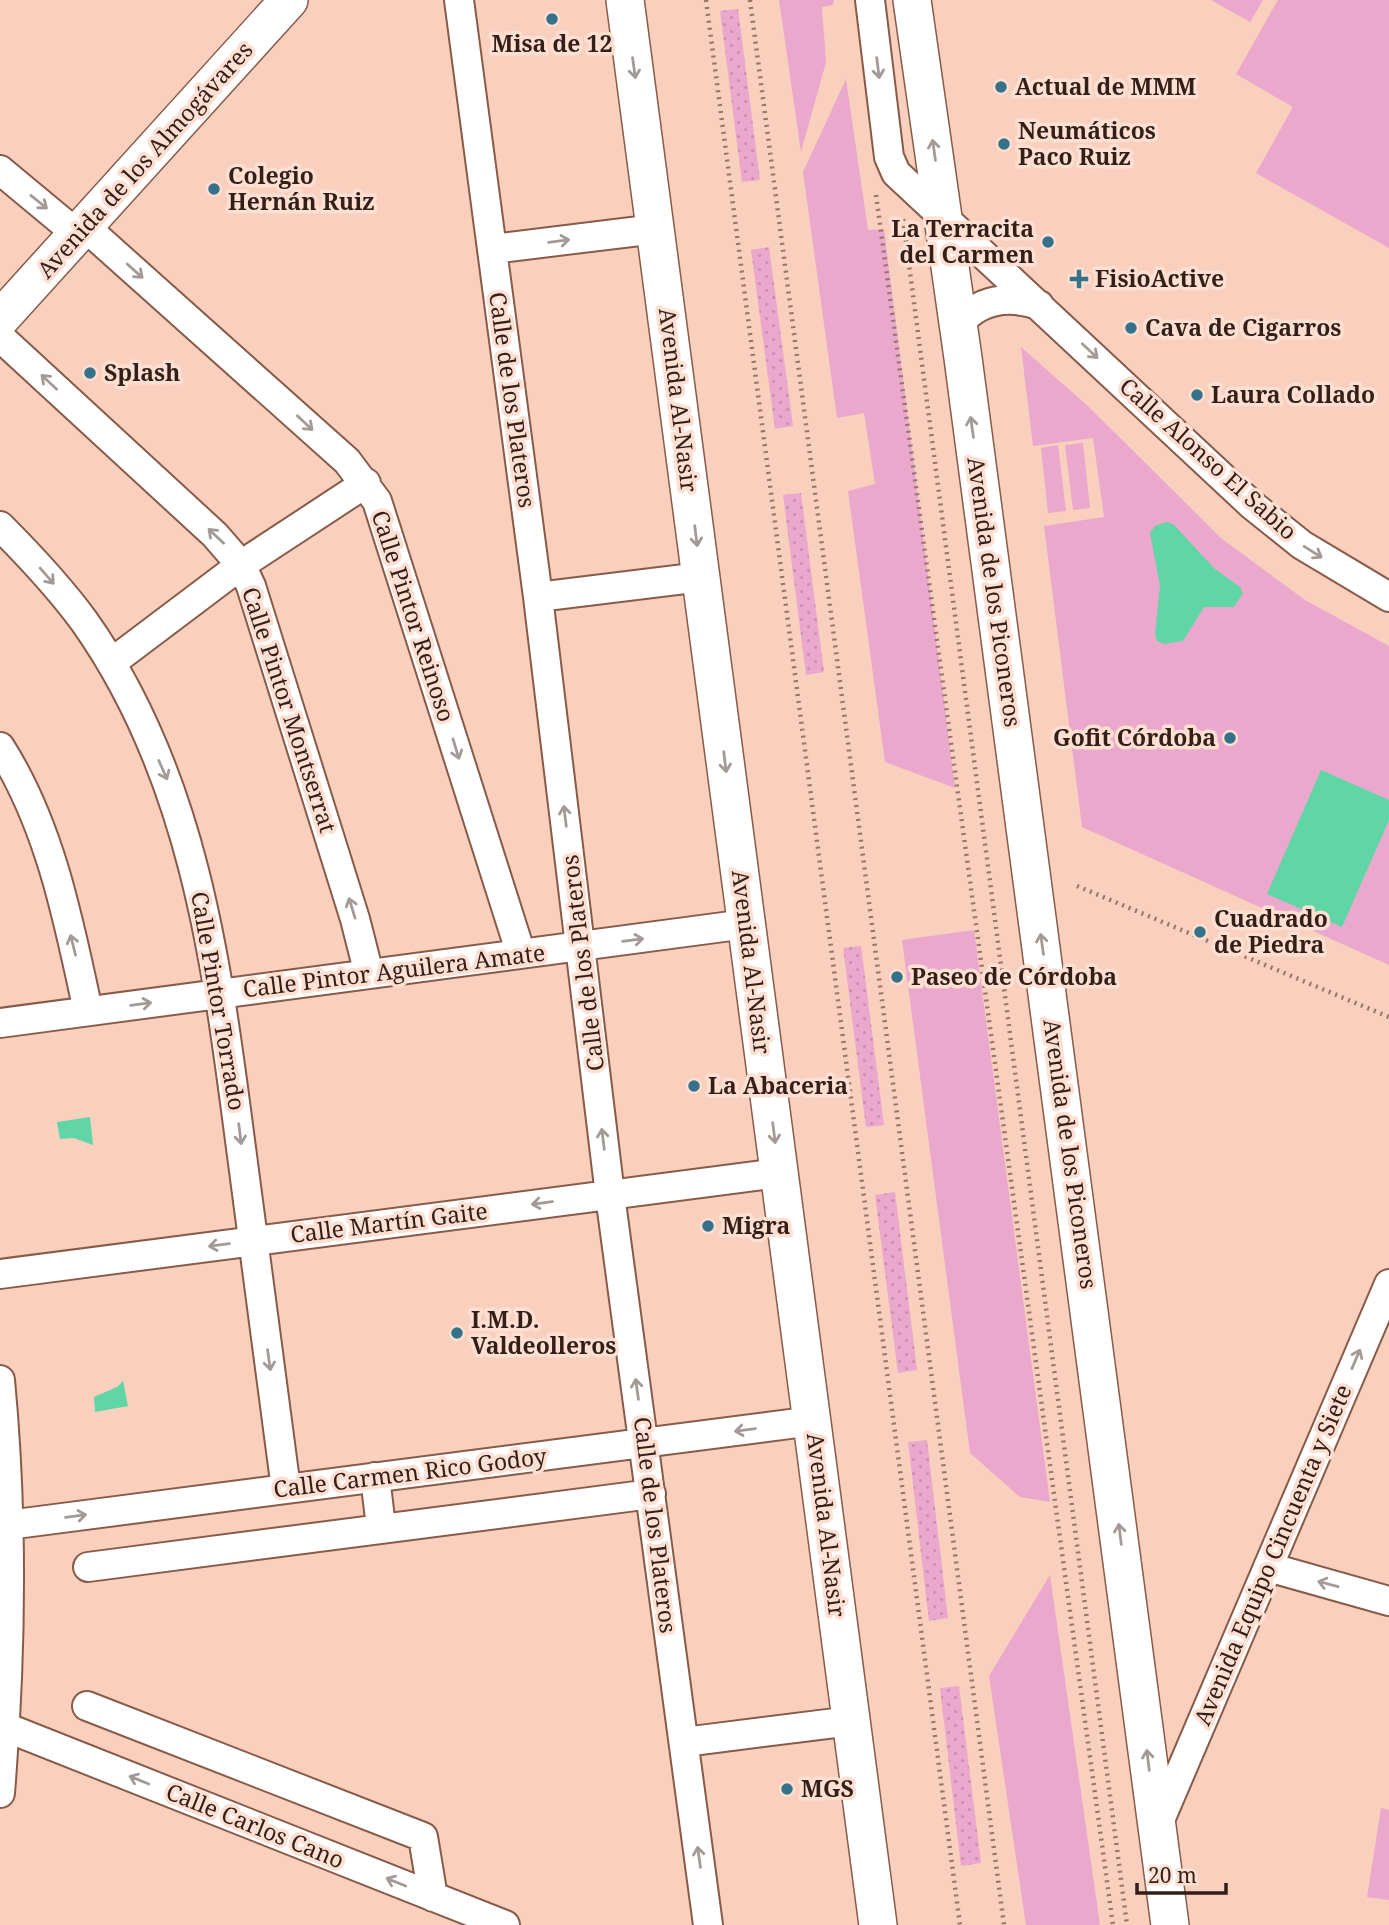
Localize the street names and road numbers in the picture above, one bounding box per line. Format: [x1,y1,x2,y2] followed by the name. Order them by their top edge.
[29,34,259,285] street label: Avenida de los Almogávares
[482,290,544,510] street label: Calle de los Plateros
[652,306,706,494] street label: Avenida Al-Nasir
[1113,370,1304,547] street label: Calle Alonso El Sabio
[960,455,1030,729] street label: Avenida de los Piconeros
[365,506,463,725] street label: Calle Pintor Reinoso
[235,583,345,837] street label: Calle Pintor Montserrat
[553,853,611,1073] street label: Calle de los Plateros
[725,868,779,1056] street label: Avenida Al-Nasir
[184,889,254,1113] street label: Calle Pintor Torrado
[241,936,547,1004] street label: Calle Pintor Aguilera Amate
[1036,1017,1106,1291] street label: Avenida de los Piconeros
[288,1194,489,1250] street label: Calle Martín Gaite
[1186,1379,1359,1730] street label: Avenida Equipo Cincuenta y Siete
[627,1415,685,1635] street label: Calle de los Plateros
[800,1431,854,1619] street label: Avenida Al-Nasir
[271,1439,548,1505] street label: Calle Carmen Rico Godoy
[162,1775,349,1875] street label: Calle Carlos Cano

